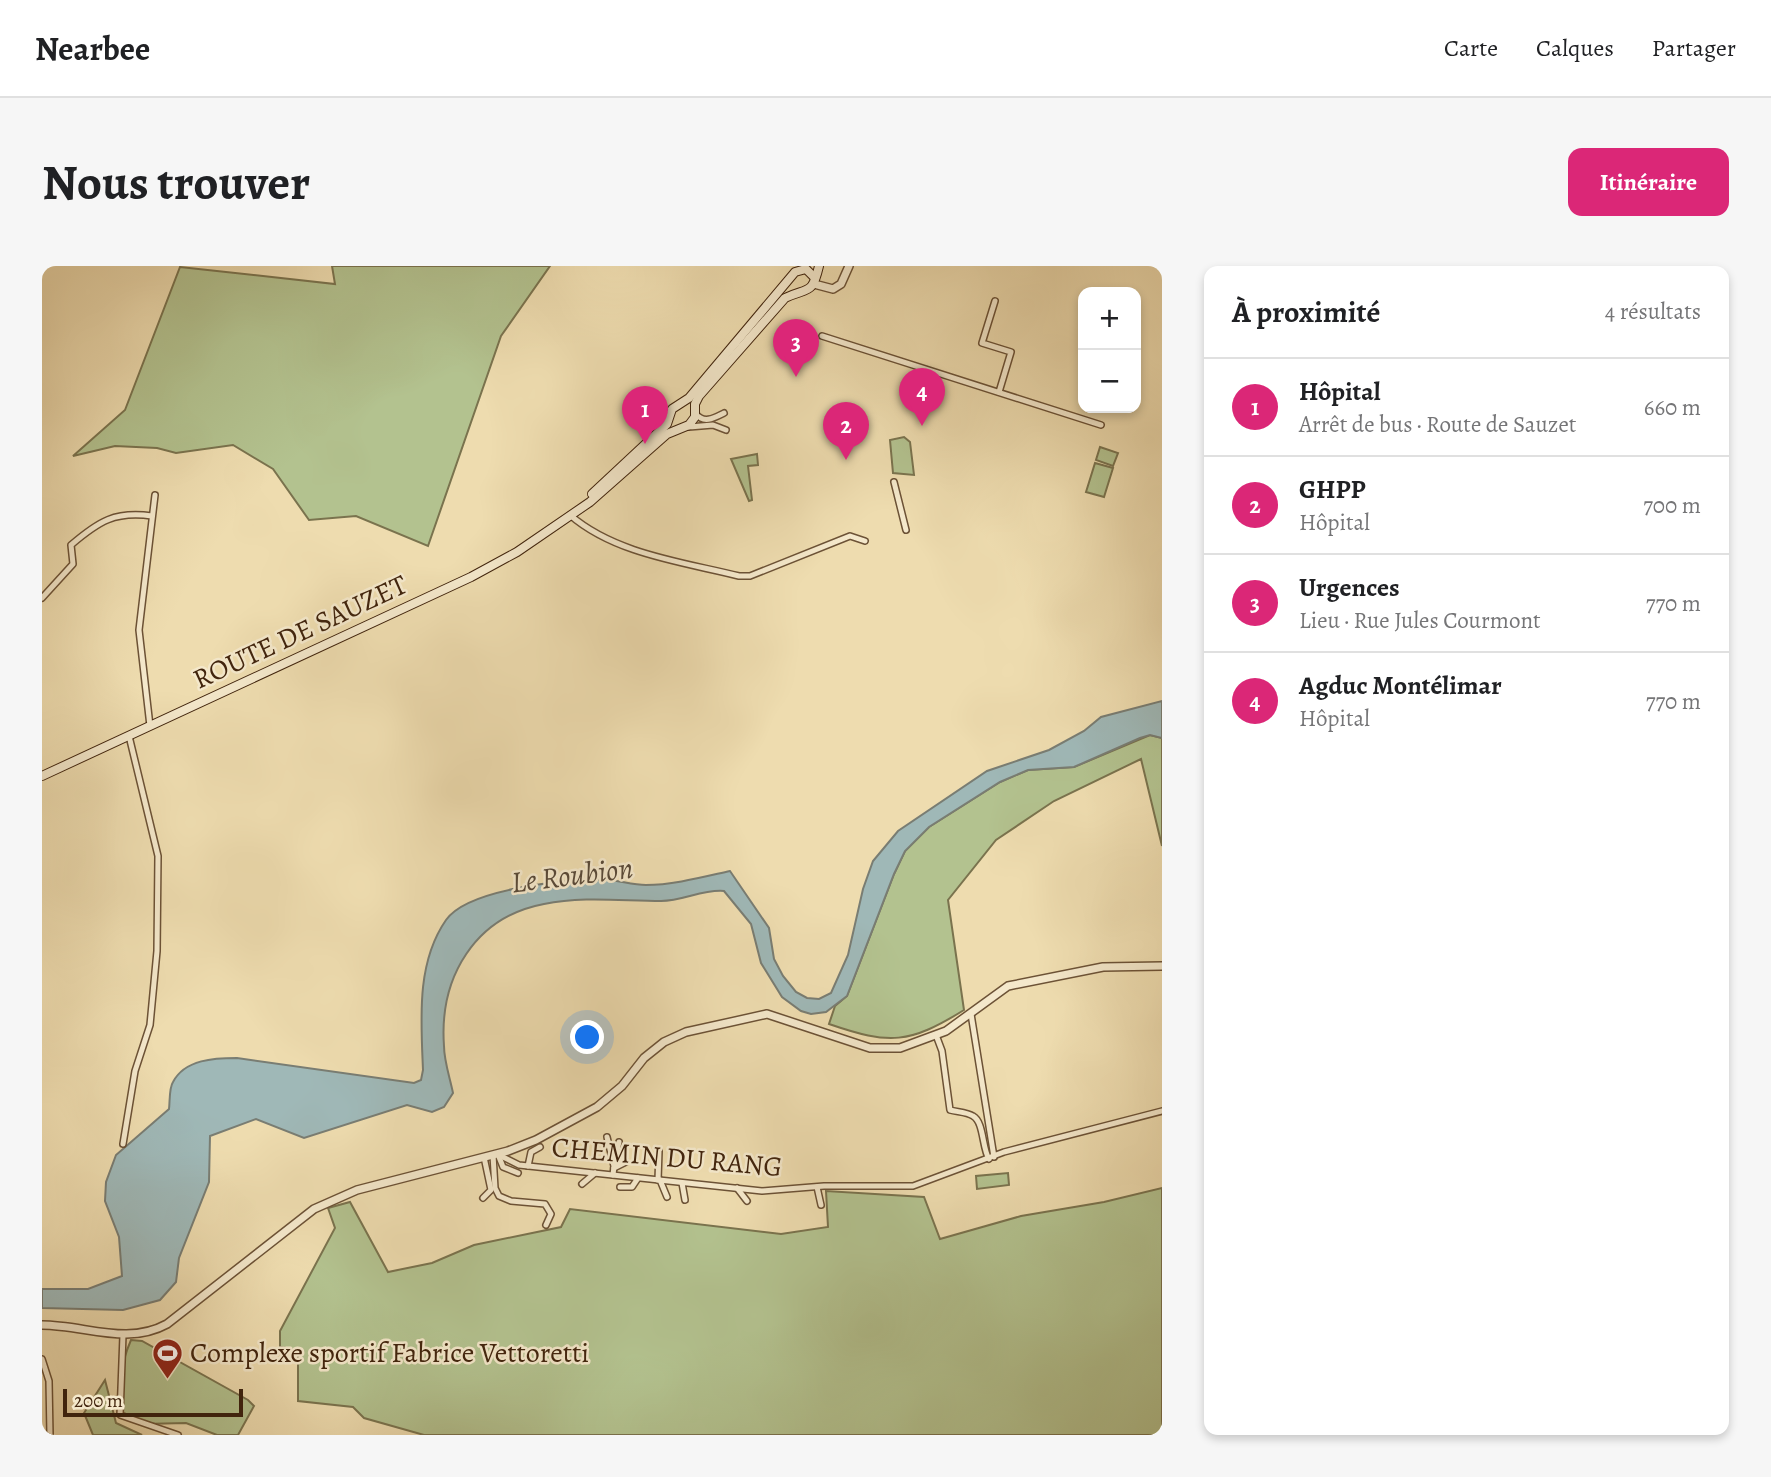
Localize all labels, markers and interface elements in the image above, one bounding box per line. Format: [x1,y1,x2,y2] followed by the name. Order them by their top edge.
[35,26,150,71] text: Nearbee
[1444,32,1498,64] text: Carte
[1536,32,1614,64] text: Calques
[1652,32,1736,64] text: Partager
[1568,148,1729,216] button: Itinéraire
[42,149,310,216] text: Nous trouver
[1078,287,1141,413] map controls
[1078,287,1141,350] button: +
[1232,292,1380,332] text: À proximité
[1605,296,1701,327] text: 4 résultats
[773,319,819,377] pin: 3
[1078,350,1141,413] button: −
[899,368,945,426] pin: 4
[1299,374,1381,409] text: Hôpital
[622,386,668,444] pin: 1
[1251,392,1259,423] text: 1
[1644,392,1701,423] text: 660 m
[823,402,869,460] pin: 2
[1299,409,1576,440] text: Arrêt de bus · Route de Sauzet
[1299,472,1365,507] text: GHPP
[1249,490,1261,521] text: 2
[1643,490,1701,521] text: 700 m
[1299,507,1370,538] text: Hôpital
[187,566,413,698] street label: ROUTE DE SAUZET
[1299,570,1400,605] text: Urgences
[1250,588,1260,619] text: 3
[1646,588,1701,619] text: 770 m
[1299,605,1541,636] text: Lieu · Rue Jules Courmont
[1299,668,1502,703] text: Agduc Montélimar
[1250,686,1260,717] text: 4
[1646,686,1701,717] text: 770 m
[1299,703,1370,734] text: Hôpital
[509,848,635,902] water label: Le Roubion
[570,1020,604,1054] your location
[550,1128,784,1186] street label: CHEMIN DU RANG
[190,1334,589,1372] place label: Complexe sportif Fabrice Vettoretti
[150,1336,184,1380] sports icon: Complexe sportif Fabrice Vettoretti
[63,1386,243,1418] scale bar
[74,1388,123,1414] text: 200 m

